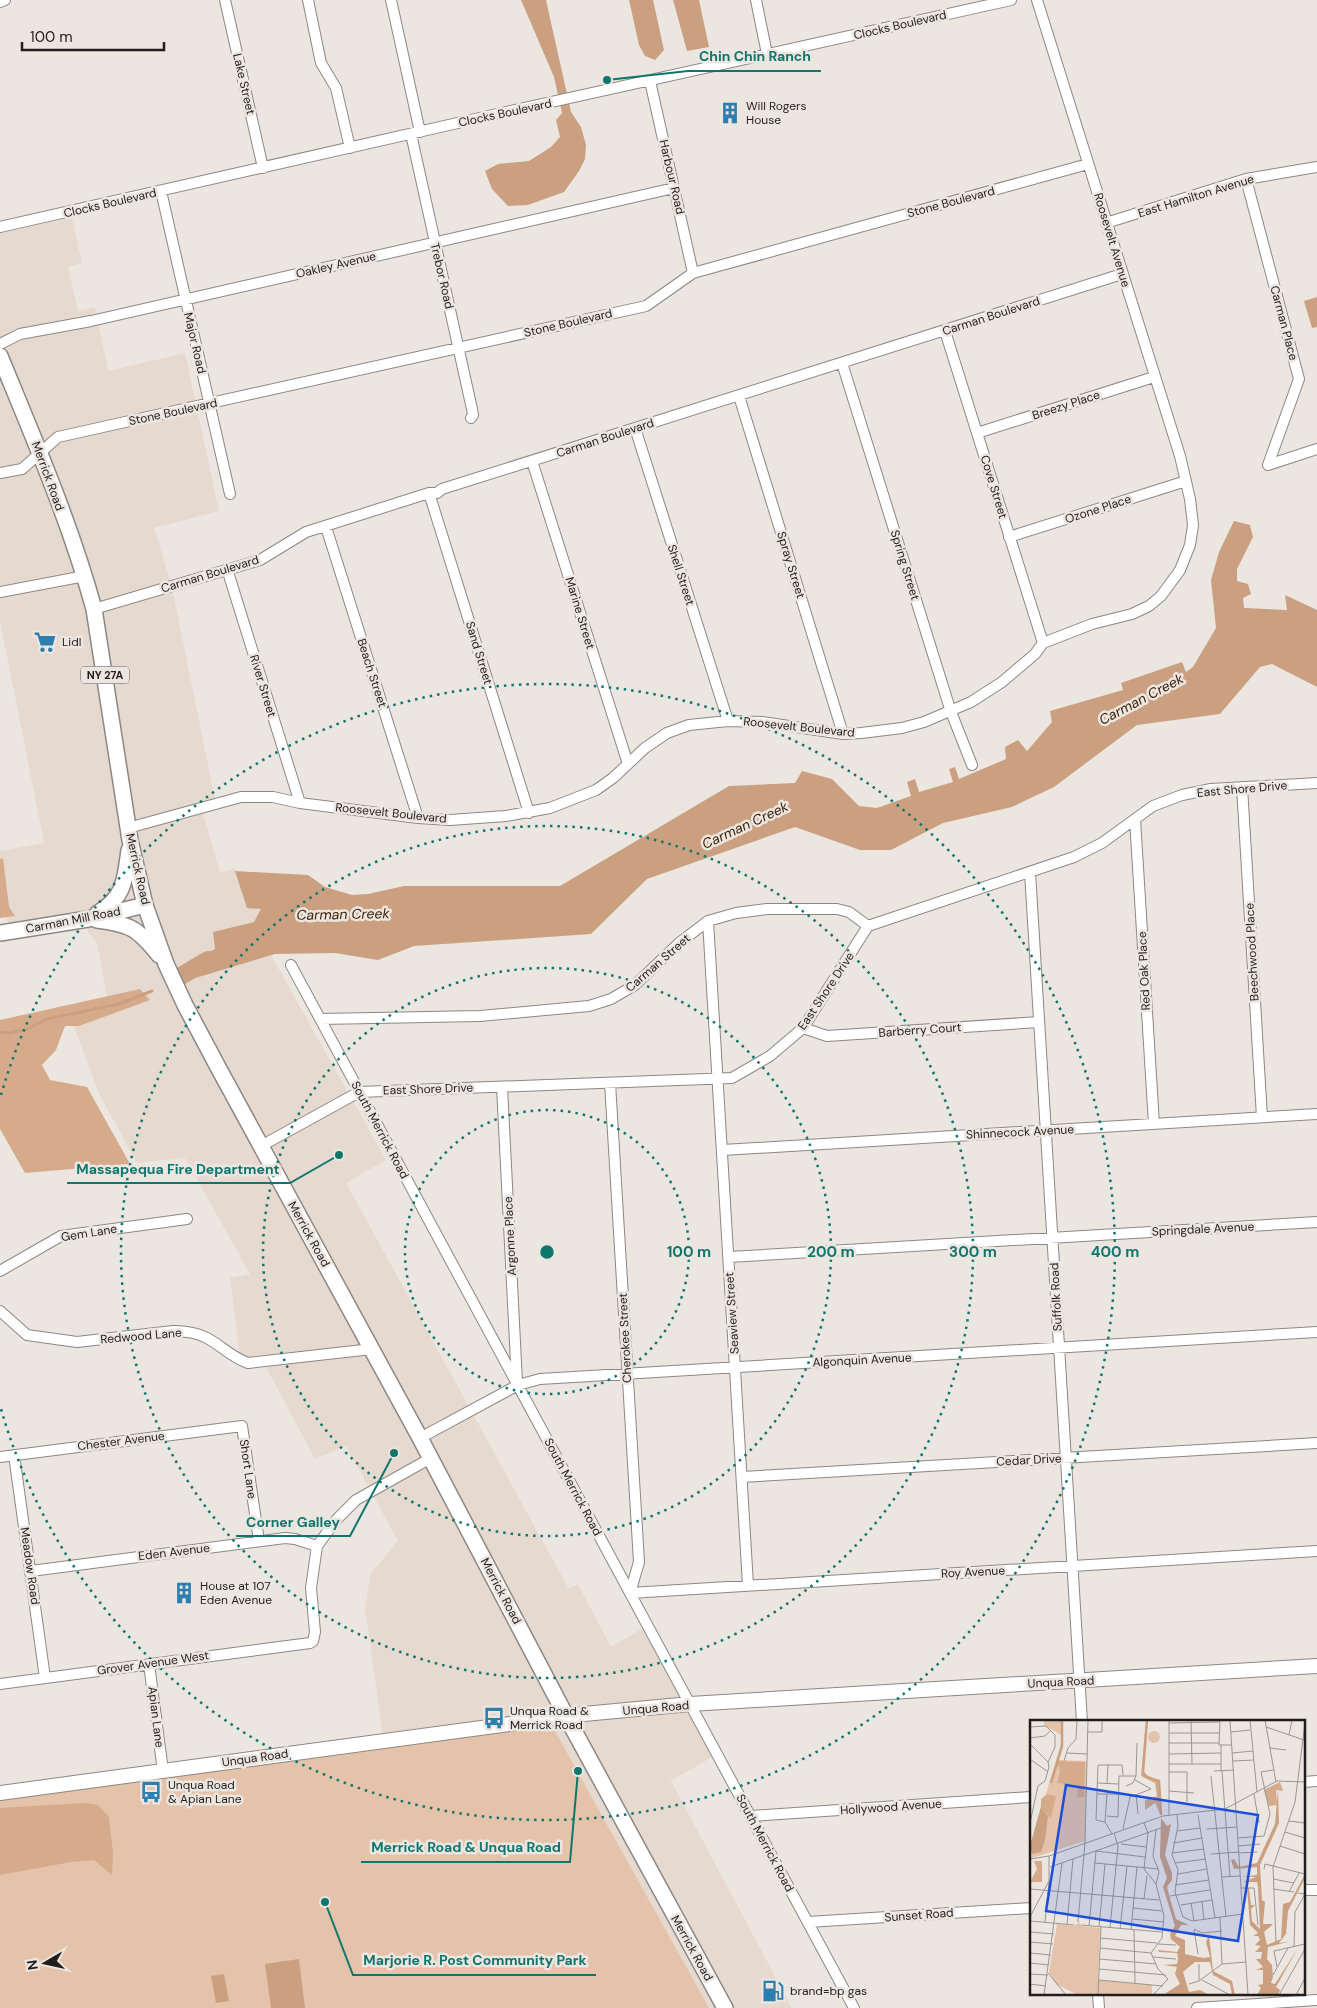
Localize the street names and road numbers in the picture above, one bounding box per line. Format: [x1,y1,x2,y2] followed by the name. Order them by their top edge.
[852,7,948,43] street label: Clocks Boulevard
[229,52,259,117] street label: Lake Street
[457,95,553,131] street label: Clocks Boulevard
[656,138,688,216] street label: Harbour Road
[1136,171,1256,221] street label: East Hamilton Avenue
[905,183,997,221] street label: Stone Boulevard
[62,185,158,221] street label: Clocks Boulevard
[1090,191,1134,289] street label: Roosevelt Avenue
[427,241,457,311] street label: Trebor Road
[294,248,378,282] street label: Oakley Avenue
[1266,284,1302,362] street label: Carman Place
[940,293,1042,339] street label: Carman Boulevard
[522,305,614,341] street label: Stone Boulevard
[180,311,210,375] street label: Major Road
[1030,386,1102,423] street label: Breezy Place
[127,395,219,429] street label: Stone Boulevard
[554,415,656,461] street label: Carman Boulevard
[28,439,68,513] street label: Merrick Road
[977,453,1011,521] street label: Cove Street
[1063,491,1133,527] street label: Ozone Place
[887,528,923,602] street label: Spring Street
[773,530,809,601] street label: Spray Street
[664,542,698,608] street label: Shell Street
[159,551,261,597] street label: Carman Boulevard
[561,575,599,651] street label: Marine Street
[462,620,496,687] street label: Sand Street
[353,637,391,710] street label: Beach Street
[246,653,280,719] street label: River Street
[81,666,129,684] road number: NY 27A
[743,713,855,741] street label: Roosevelt Boulevard
[1196,777,1288,801] street label: East Shore Drive
[335,799,447,827] street label: Roosevelt Boulevard
[122,832,154,906] street label: Merrick Road
[1241,902,1263,1002] street label: Beechwood Place
[24,903,122,937] street label: Carman Mill Road
[622,930,694,996] street label: Carman Street
[1134,931,1154,1011] street label: Red Oak Place
[794,949,858,1033] street label: East Shore Drive
[878,1019,962,1041] street label: Barberry Court
[347,1078,413,1182] street label: South Merrick Road
[382,1079,474,1099] street label: East Shore Drive
[966,1121,1075,1143] street label: Shinnecock Avenue
[500,1196,520,1276] street label: Argonne Place
[284,1198,334,1270] street label: Merrick Road
[1151,1218,1255,1240] street label: Springdale Avenue
[60,1221,118,1245] street label: Gem Lane
[1046,1262,1066,1332] street label: Suffolk Road
[721,1271,743,1355] street label: Seaview Street
[615,1292,635,1383] street label: Cherokee Street
[100,1324,182,1348] street label: Redwood Lane
[812,1349,912,1371] street label: Algonquin Avenue
[76,1428,166,1454] street label: Chester Avenue
[540,1435,606,1539] street label: South Merrick Road
[236,1438,260,1500] street label: Short Lane
[996,1450,1062,1470] street label: Cedar Drive
[17,1526,43,1606] street label: Meadow Road
[137,1540,211,1564] street label: Eden Avenue
[477,1555,525,1627] street label: Merrick Road
[941,1562,1006,1582] street label: Roy Avenue
[96,1647,210,1679] street label: Grover Avenue West
[1027,1672,1095,1692] street label: Unqua Road
[144,1685,168,1749] street label: Apian Lane
[622,1697,690,1719] street label: Unqua Road
[221,1745,289,1771] street label: Unqua Road
[732,1791,798,1895] street label: South Merrick Road
[840,1795,943,1819] street label: Hollywood Avenue
[884,1905,954,1925] street label: Sunset Road
[667,1912,717,1984] street label: Merrick Road

